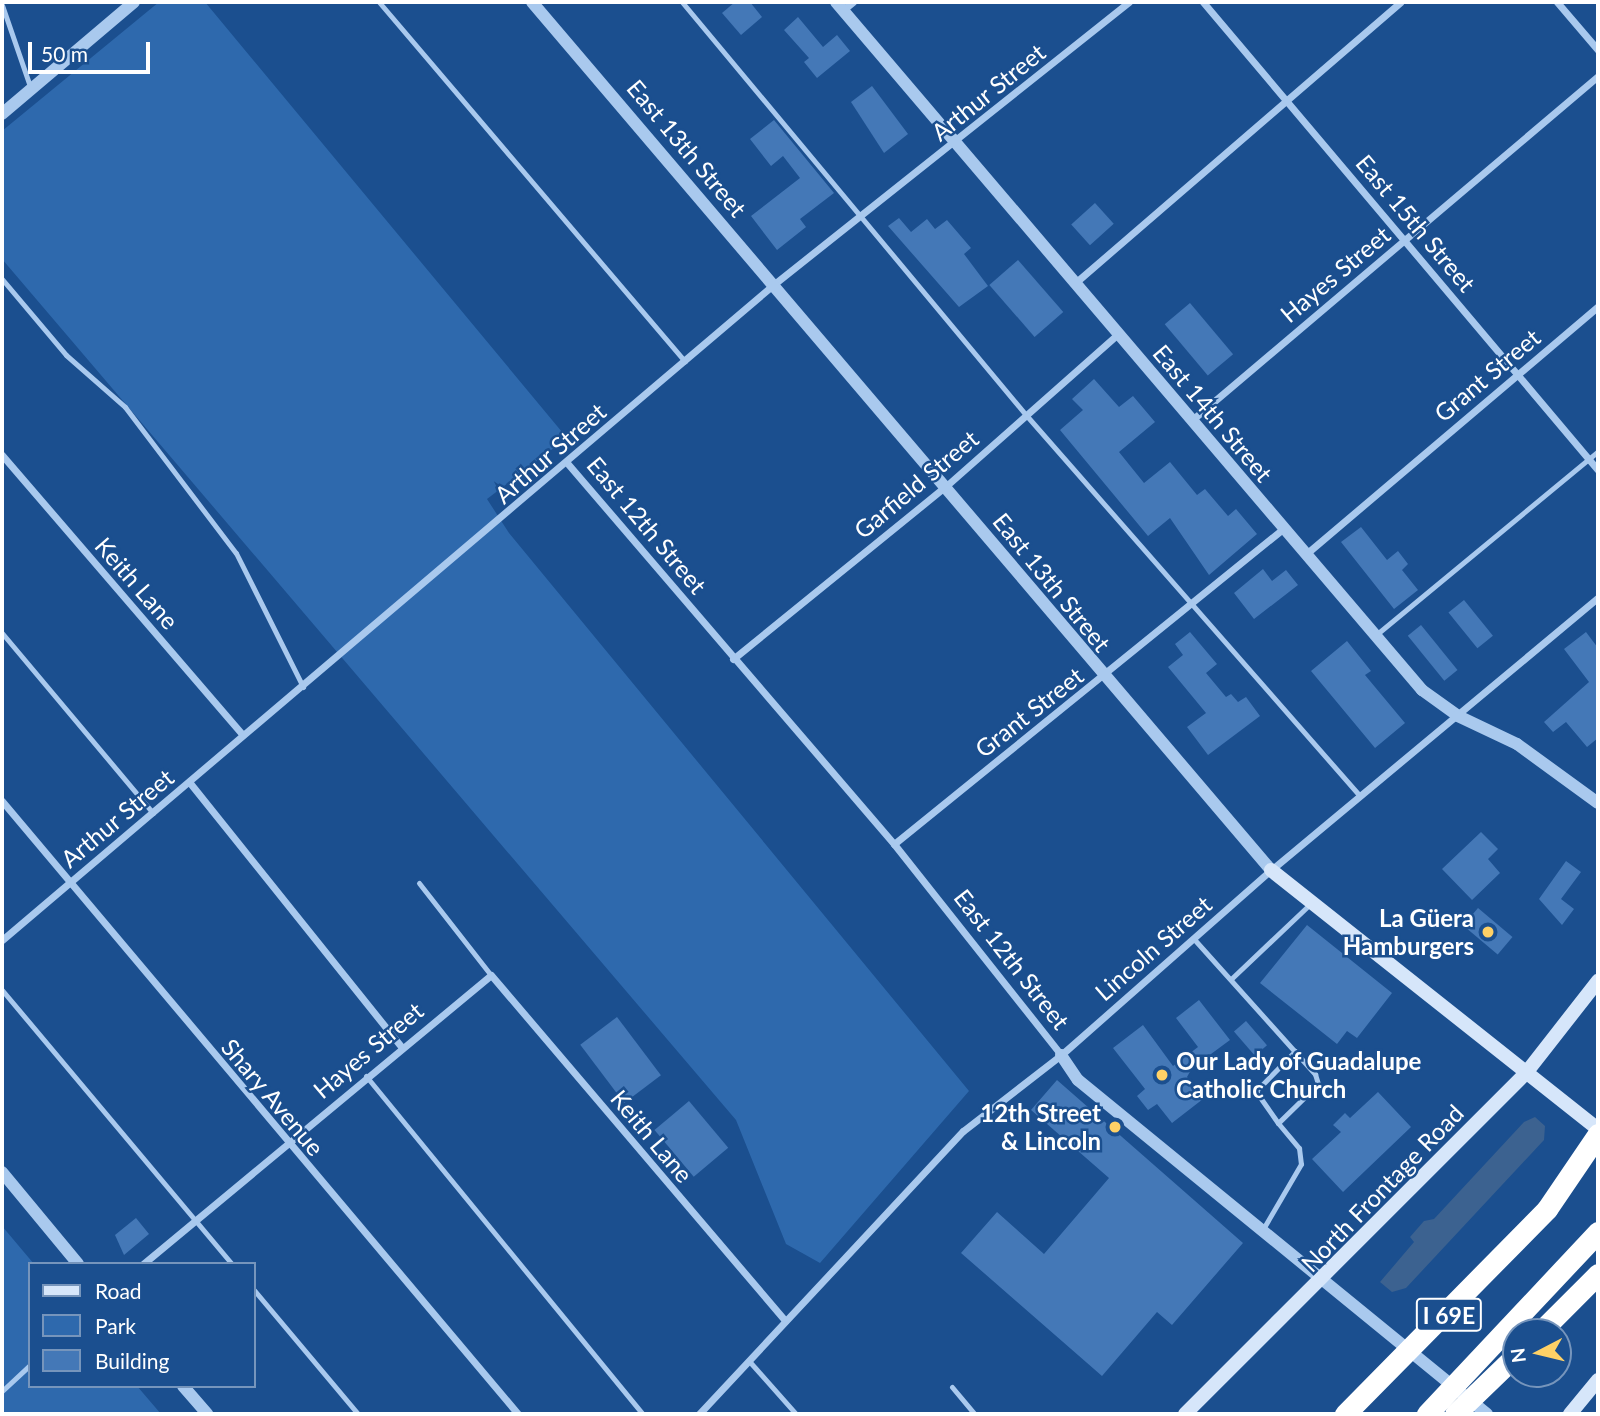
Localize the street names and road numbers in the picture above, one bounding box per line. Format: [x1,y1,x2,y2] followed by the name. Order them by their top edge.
[925,37,1051,147] street label: Arthur Street
[621,74,753,222] street label: East 13th Street
[1350,149,1482,297] street label: East 15th Street
[1274,220,1396,328] street label: Hayes Street
[1428,323,1546,427] street label: Grant Street
[1147,339,1279,487] street label: East 14th Street
[488,397,612,509] street label: Arthur Street
[848,424,984,544] street label: Garfield Street
[581,451,713,599] street label: East 12th Street
[987,507,1117,657] street label: East 13th Street
[89,531,185,635] street label: Keith Lane
[969,661,1089,763] street label: Grant Street
[55,762,179,874] street label: Arthur Street
[948,883,1076,1035] street label: East 12th Street
[1089,890,1217,1006] street label: Lincoln Street
[307,996,429,1104] street label: Hayes Street
[215,1032,331,1162] street label: Shary Avenue
[605,1084,699,1188] street label: Keith Lane
[1295,1099,1469,1277] street label: North Frontage Road
[1416,1296,1482,1334] road number: I 69E

